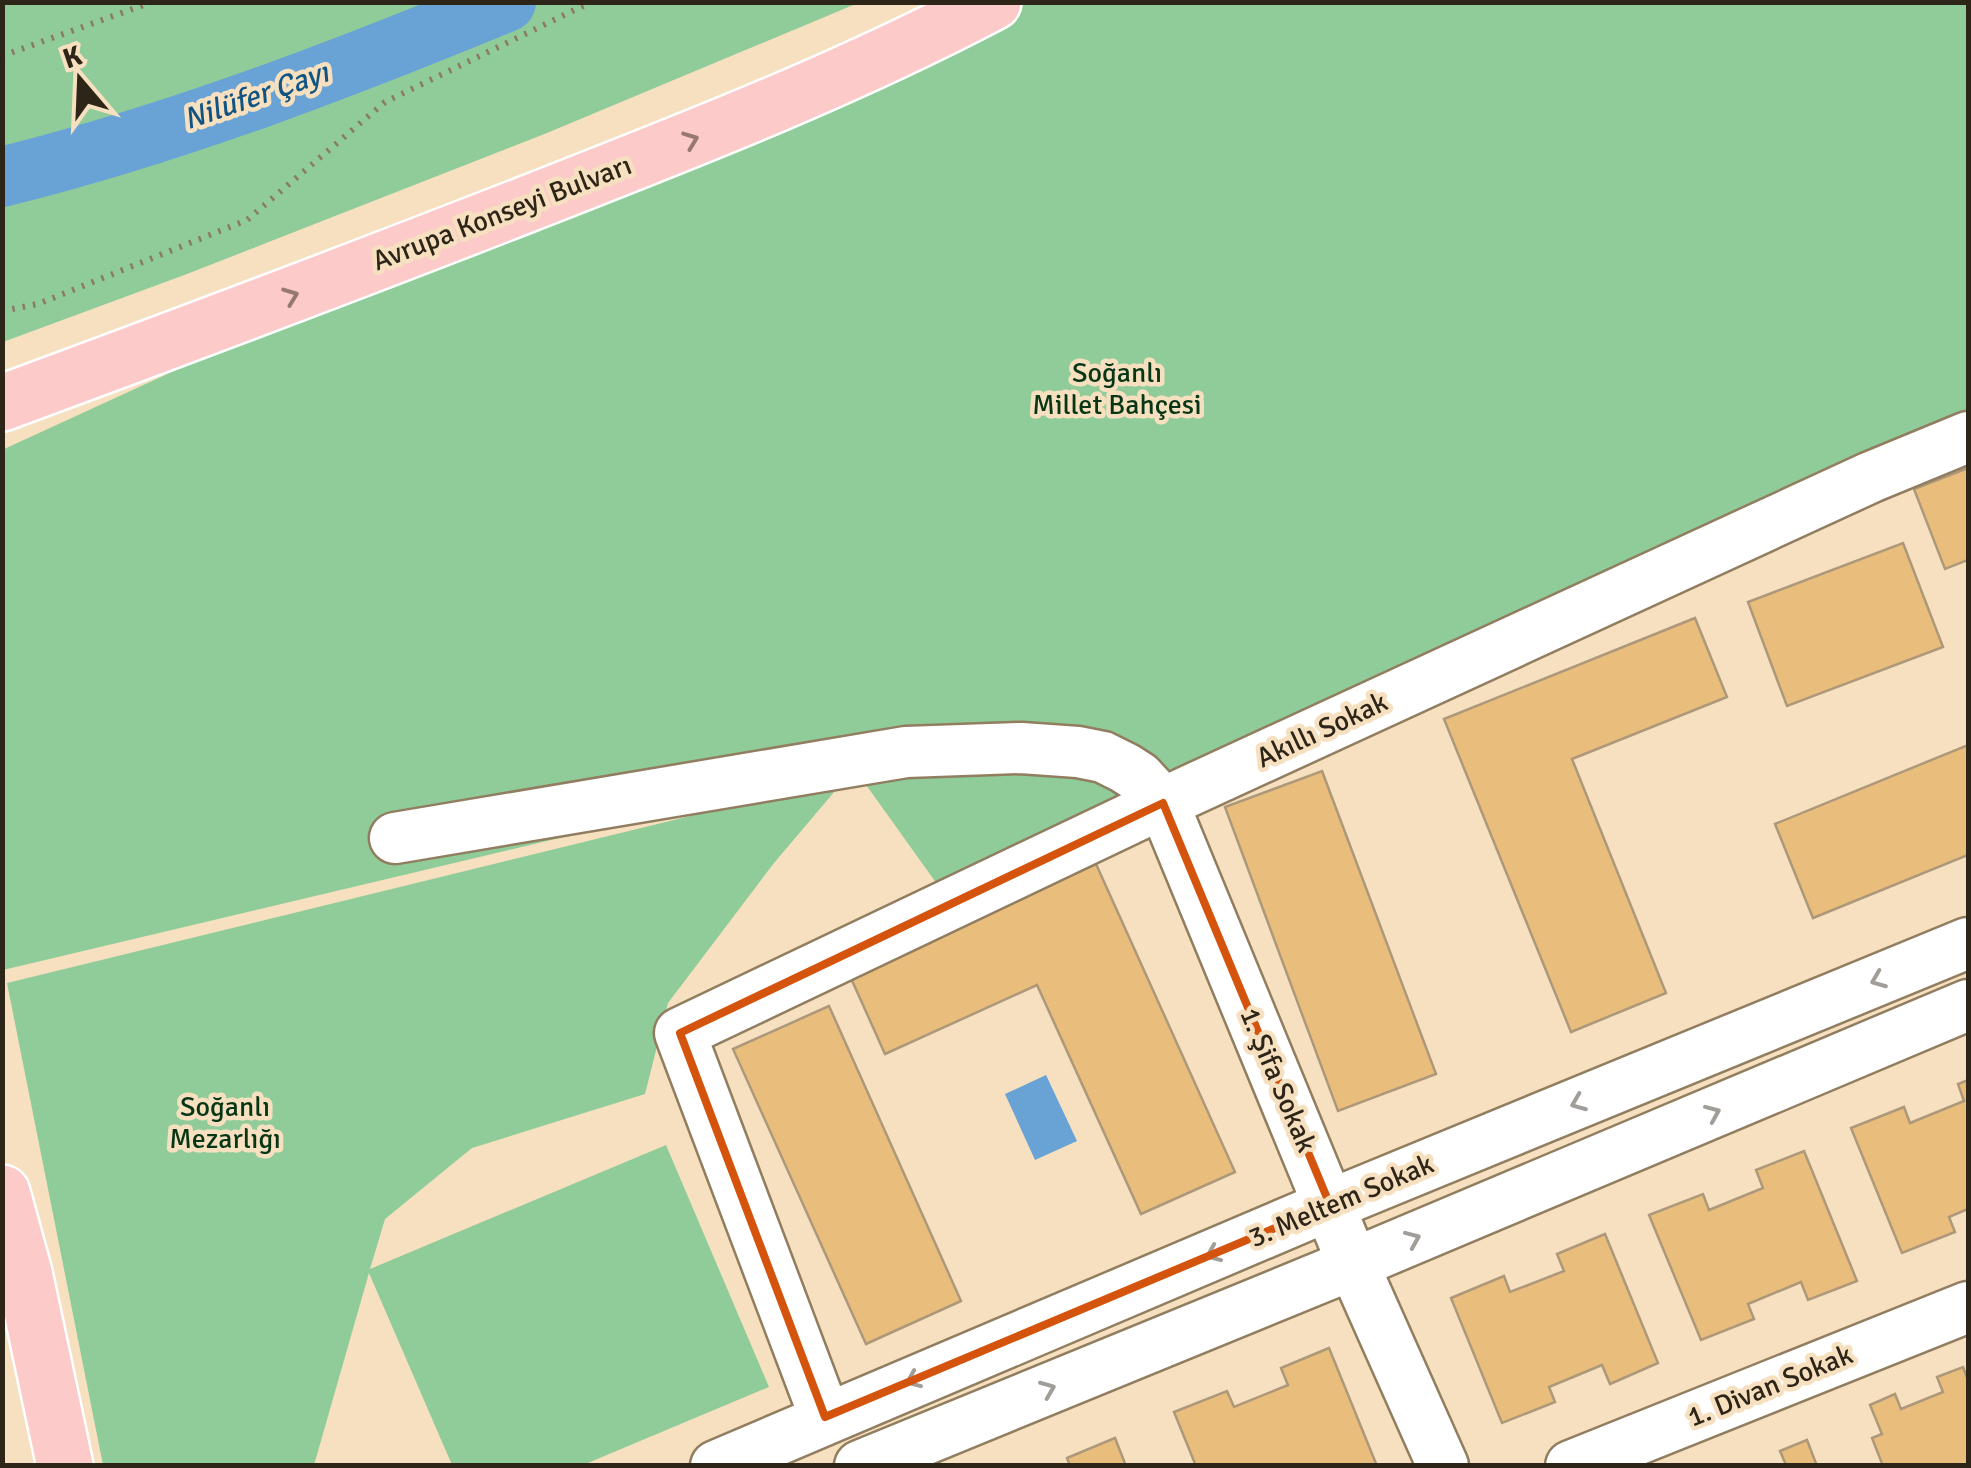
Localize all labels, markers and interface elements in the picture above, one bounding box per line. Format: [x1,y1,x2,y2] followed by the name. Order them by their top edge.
[30,30,130,130] north arrow
[58,38,87,76] text: K
[179,53,335,138] water label: Nilüfer Çayı
[682,131,699,151] one-way arrow
[368,148,636,278] street label: Avrupa Konseyi Bulvarı
[281,287,298,307] one-way arrow
[1032,356,1202,422] park label: Soğanlı Millet Bahçesi
[1251,685,1393,775] street label: Akıllı Sokak
[1870,968,1888,988] one-way arrow
[1232,1003,1324,1157] street label: 1. Şifa Sokak
[169,1090,281,1156] park label: Soğanlı Mezarlığı
[1570,1092,1587,1112] one-way arrow
[1703,1104,1721,1124] one-way arrow
[1243,1147,1439,1255] street label: 3. Meltem Sokak
[1403,1230,1421,1250] one-way arrow
[1205,1242,1223,1262] one-way arrow
[1683,1337,1857,1435] street label: 1. Divan Sokak
[905,1369,923,1389] one-way arrow
[1038,1380,1056,1400] one-way arrow

